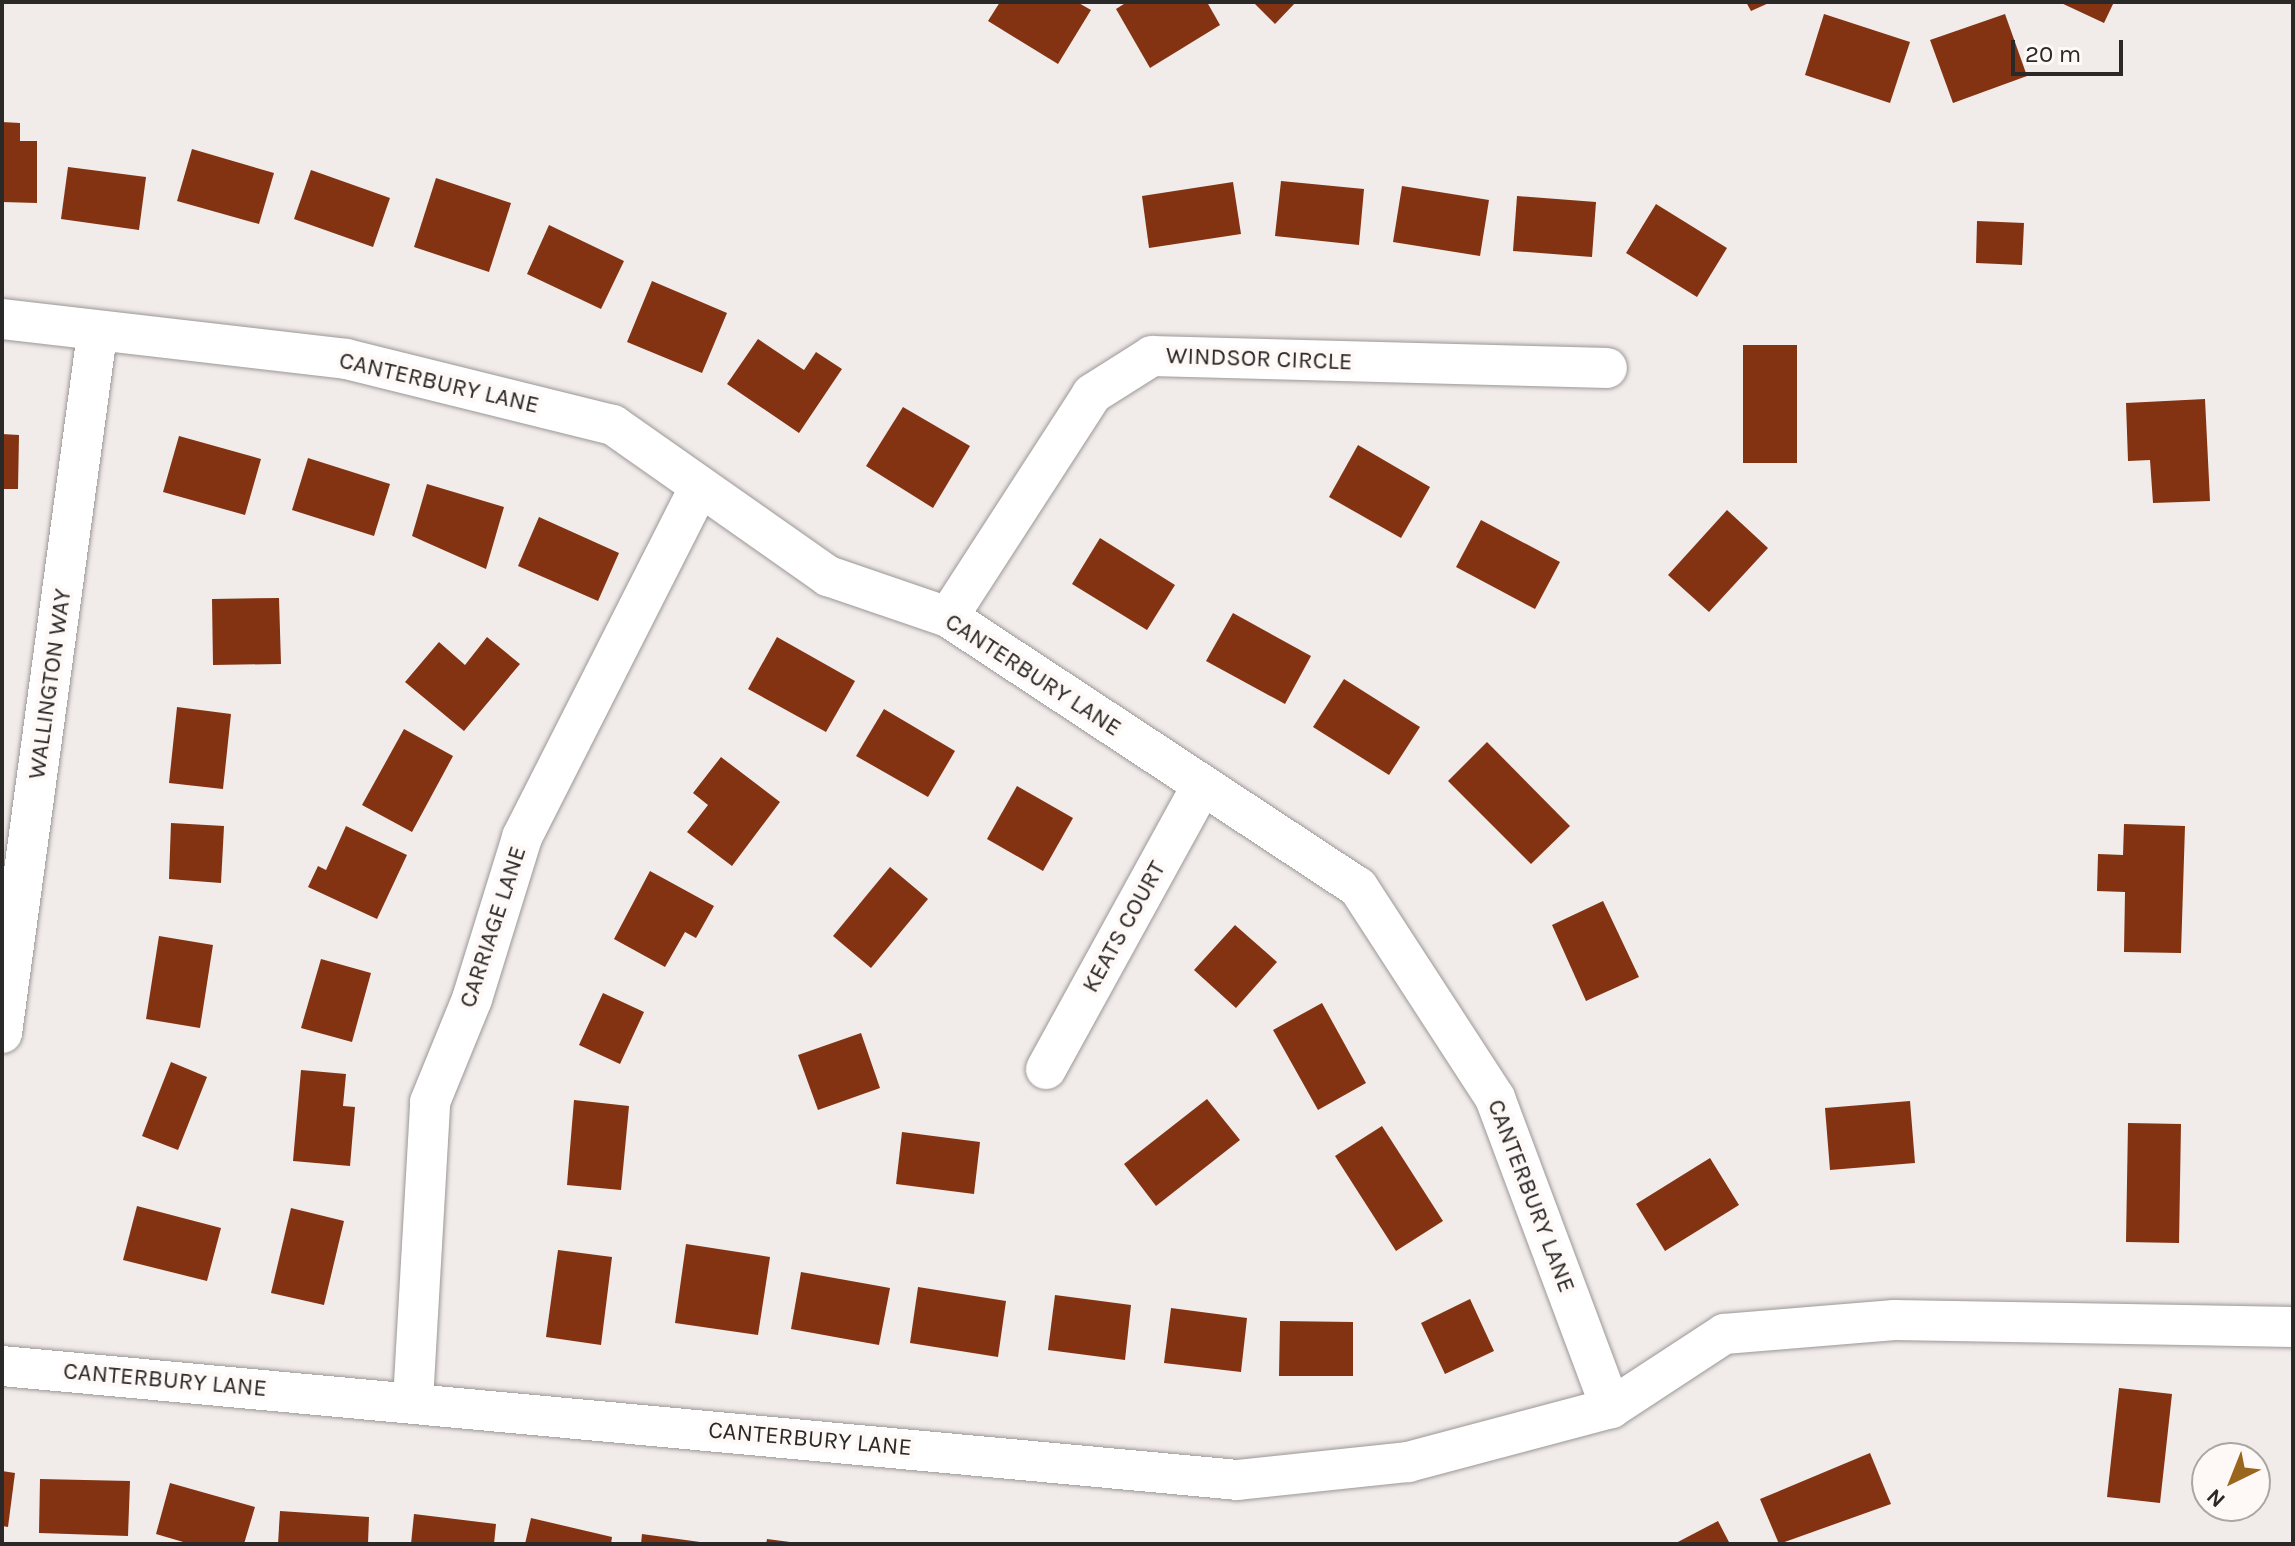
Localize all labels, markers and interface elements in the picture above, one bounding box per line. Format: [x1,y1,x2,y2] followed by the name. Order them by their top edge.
[2015,24,2127,74] scale bar
[2025,40,2081,68] text: 20 m
[1165,341,1353,377] street label: WINDSOR CIRCLE
[336,346,542,420] street label: CANTERBURY LANE
[22,587,78,781] street label: WALLINGTON WAY
[940,607,1126,743] street label: CANTERBURY LANE
[453,843,533,1011] street label: CARRIAGE LANE
[1076,856,1172,998] street label: KEATS COURT
[1481,1096,1581,1296] street label: CANTERBURY LANE
[62,1357,268,1403] street label: CANTERBURY LANE
[707,1416,913,1462] street label: CANTERBURY LANE
[2191,1442,2271,1522] north arrow
[2201,1483,2231,1513] text: N

